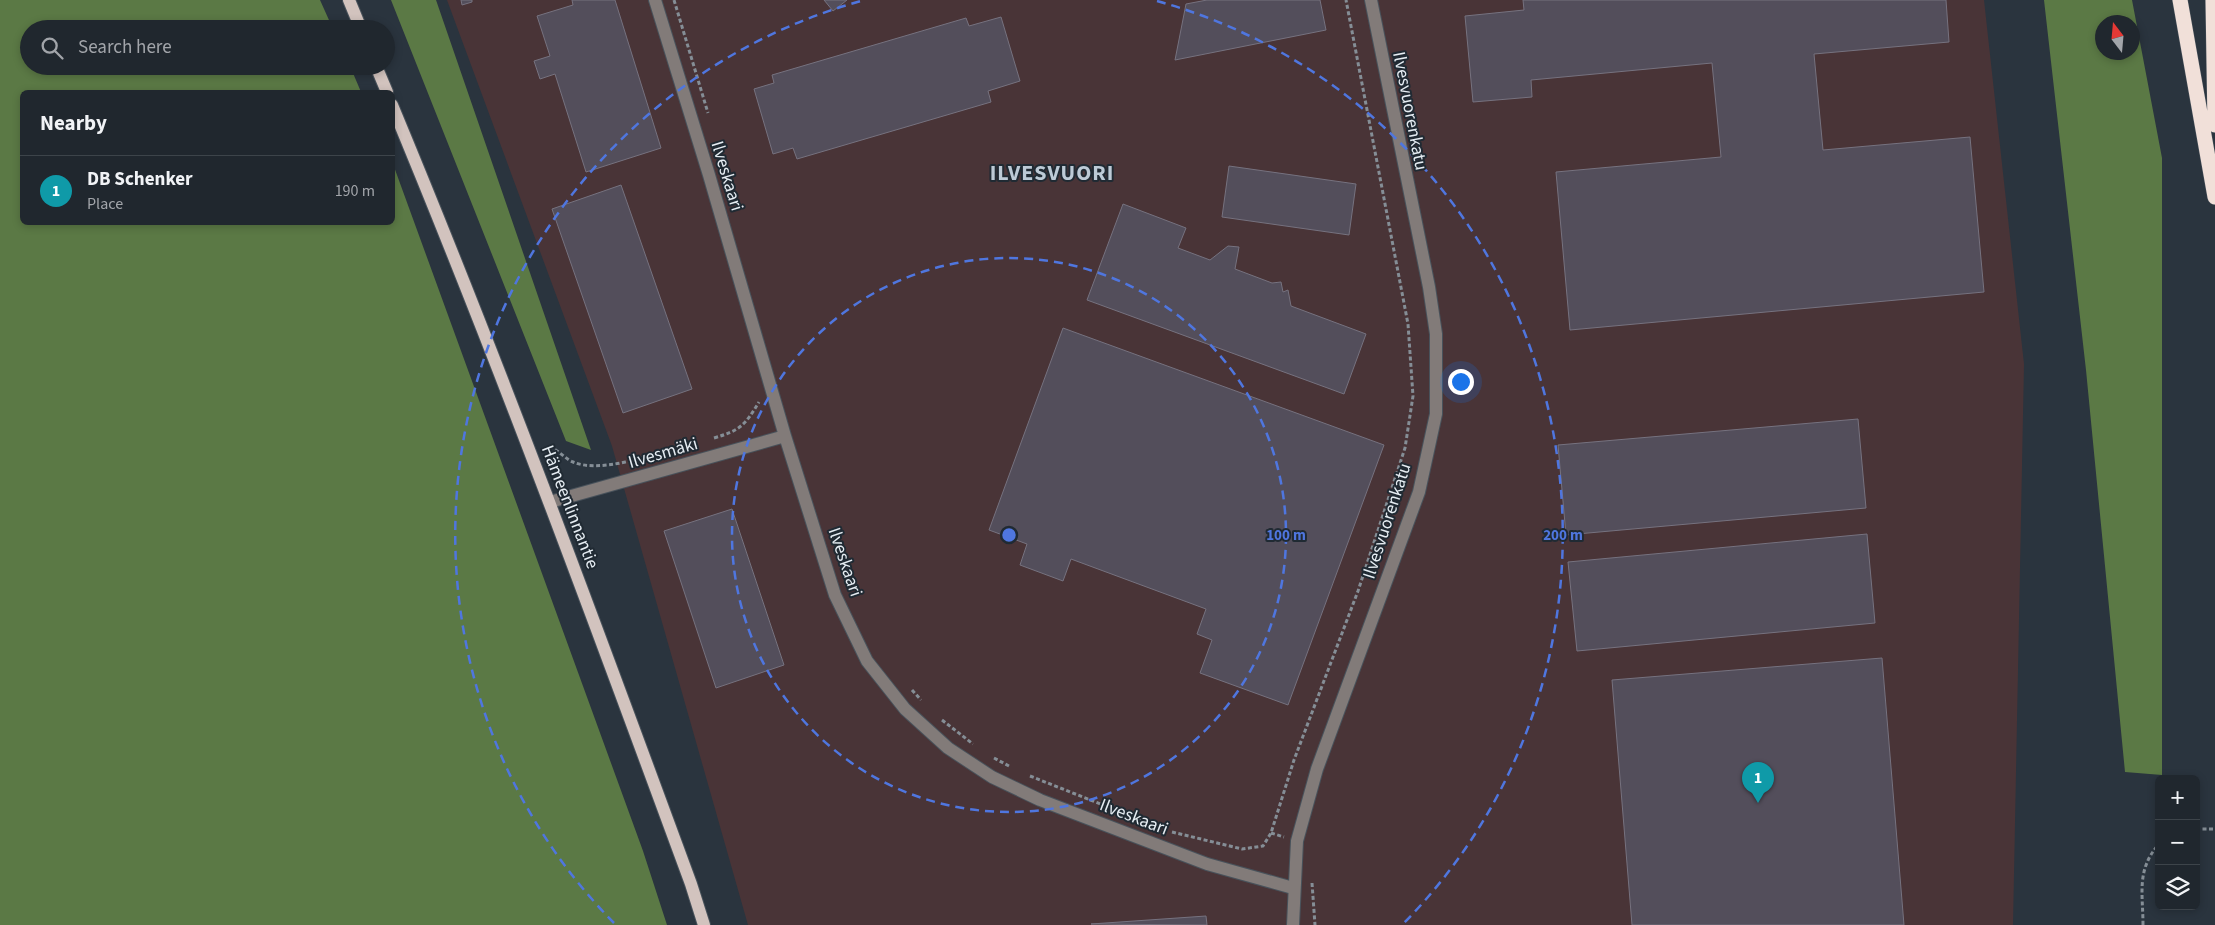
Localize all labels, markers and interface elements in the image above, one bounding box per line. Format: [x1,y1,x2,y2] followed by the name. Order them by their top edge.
[2095,15,2140,60] north arrow
[20,20,395,75] search box
[38,34,66,62] icon: search
[78,34,172,61] text: Search here
[1386,50,1434,172] street label: Ilvesvuorenkatu
[40,108,107,138] text: Nearby
[705,138,749,214] street label: Ilveskaari
[990,157,1114,189] district label: ILVESVUORI
[87,166,193,193] text: DB Schenker
[52,180,60,202] text: 1
[335,180,375,202] text: 190 m
[87,193,123,215] text: Place
[1448,369,1474,395] your location
[625,431,701,475] street label: Ilvesmäki
[535,442,605,572] street label: Hämeenlinnantie
[1357,460,1417,582] street label: Ilvesvuorenkatu
[822,524,868,600] street label: Ilveskaari
[1266,525,1306,546] text: 100 m
[1543,525,1583,546] text: 200 m
[1000,526,1018,544] centre of rings
[1742,762,1774,803] pin: 1
[2155,775,2200,910] map controls
[2155,775,2200,820] button: +
[1096,792,1172,842] street label: Ilveskaari
[2155,820,2200,865] button: −
[2155,865,2200,910] button: layers

